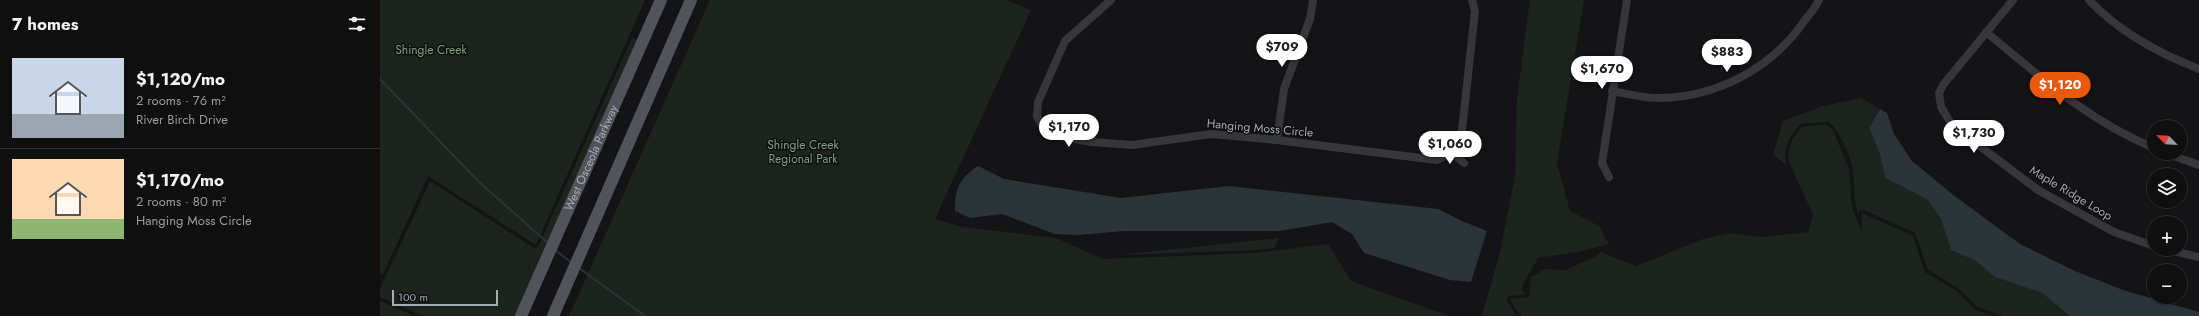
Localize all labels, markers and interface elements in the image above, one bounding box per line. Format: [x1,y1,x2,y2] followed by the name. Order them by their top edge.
[12,12,79,36] text: 7 homes
[346,13,368,35] icon: filters
[1258,34,1306,68] pin: $709
[1265,37,1299,56] text: $709
[1703,39,1751,73] pin: $883
[395,41,467,59] park label: Shingle Creek
[1711,42,1743,61] text: $883
[1569,56,1635,90] pin: $1,670
[1580,59,1624,78] text: $1,670
[136,67,225,91] text: $1,120/mo
[2027,72,2093,106] pin: $1,120
[44,74,92,122] icon: home
[2039,75,2081,94] text: $1,120
[136,91,226,110] text: 2 rooms · 76 m²
[560,101,623,214] street label: West Osceola Parkway
[136,110,228,129] text: River Birch Drive
[1036,114,1102,148] pin: $1,170
[1206,114,1314,142] street label: Hanging Moss Circle
[1048,117,1090,136] text: $1,170
[1941,120,2007,154] pin: $1,730
[2147,120,2187,160] north arrow
[2147,120,2187,304] map controls
[1952,123,1996,142] text: $1,730
[1417,131,1483,165] pin: $1,060
[1428,134,1472,153] text: $1,060
[767,136,839,168] park label: Shingle Creek Regional Park
[2026,161,2116,225] street label: Maple Ridge Loop
[136,168,224,192] text: $1,170/mo
[2147,168,2187,208] button: layers
[44,175,92,223] icon: home
[136,192,226,211] text: 2 rooms · 80 m²
[136,211,252,230] text: Hanging Moss Circle
[2147,216,2187,256] button: +
[2147,264,2187,304] button: −
[392,288,498,307] scale bar
[398,289,428,305] text: 100 m

